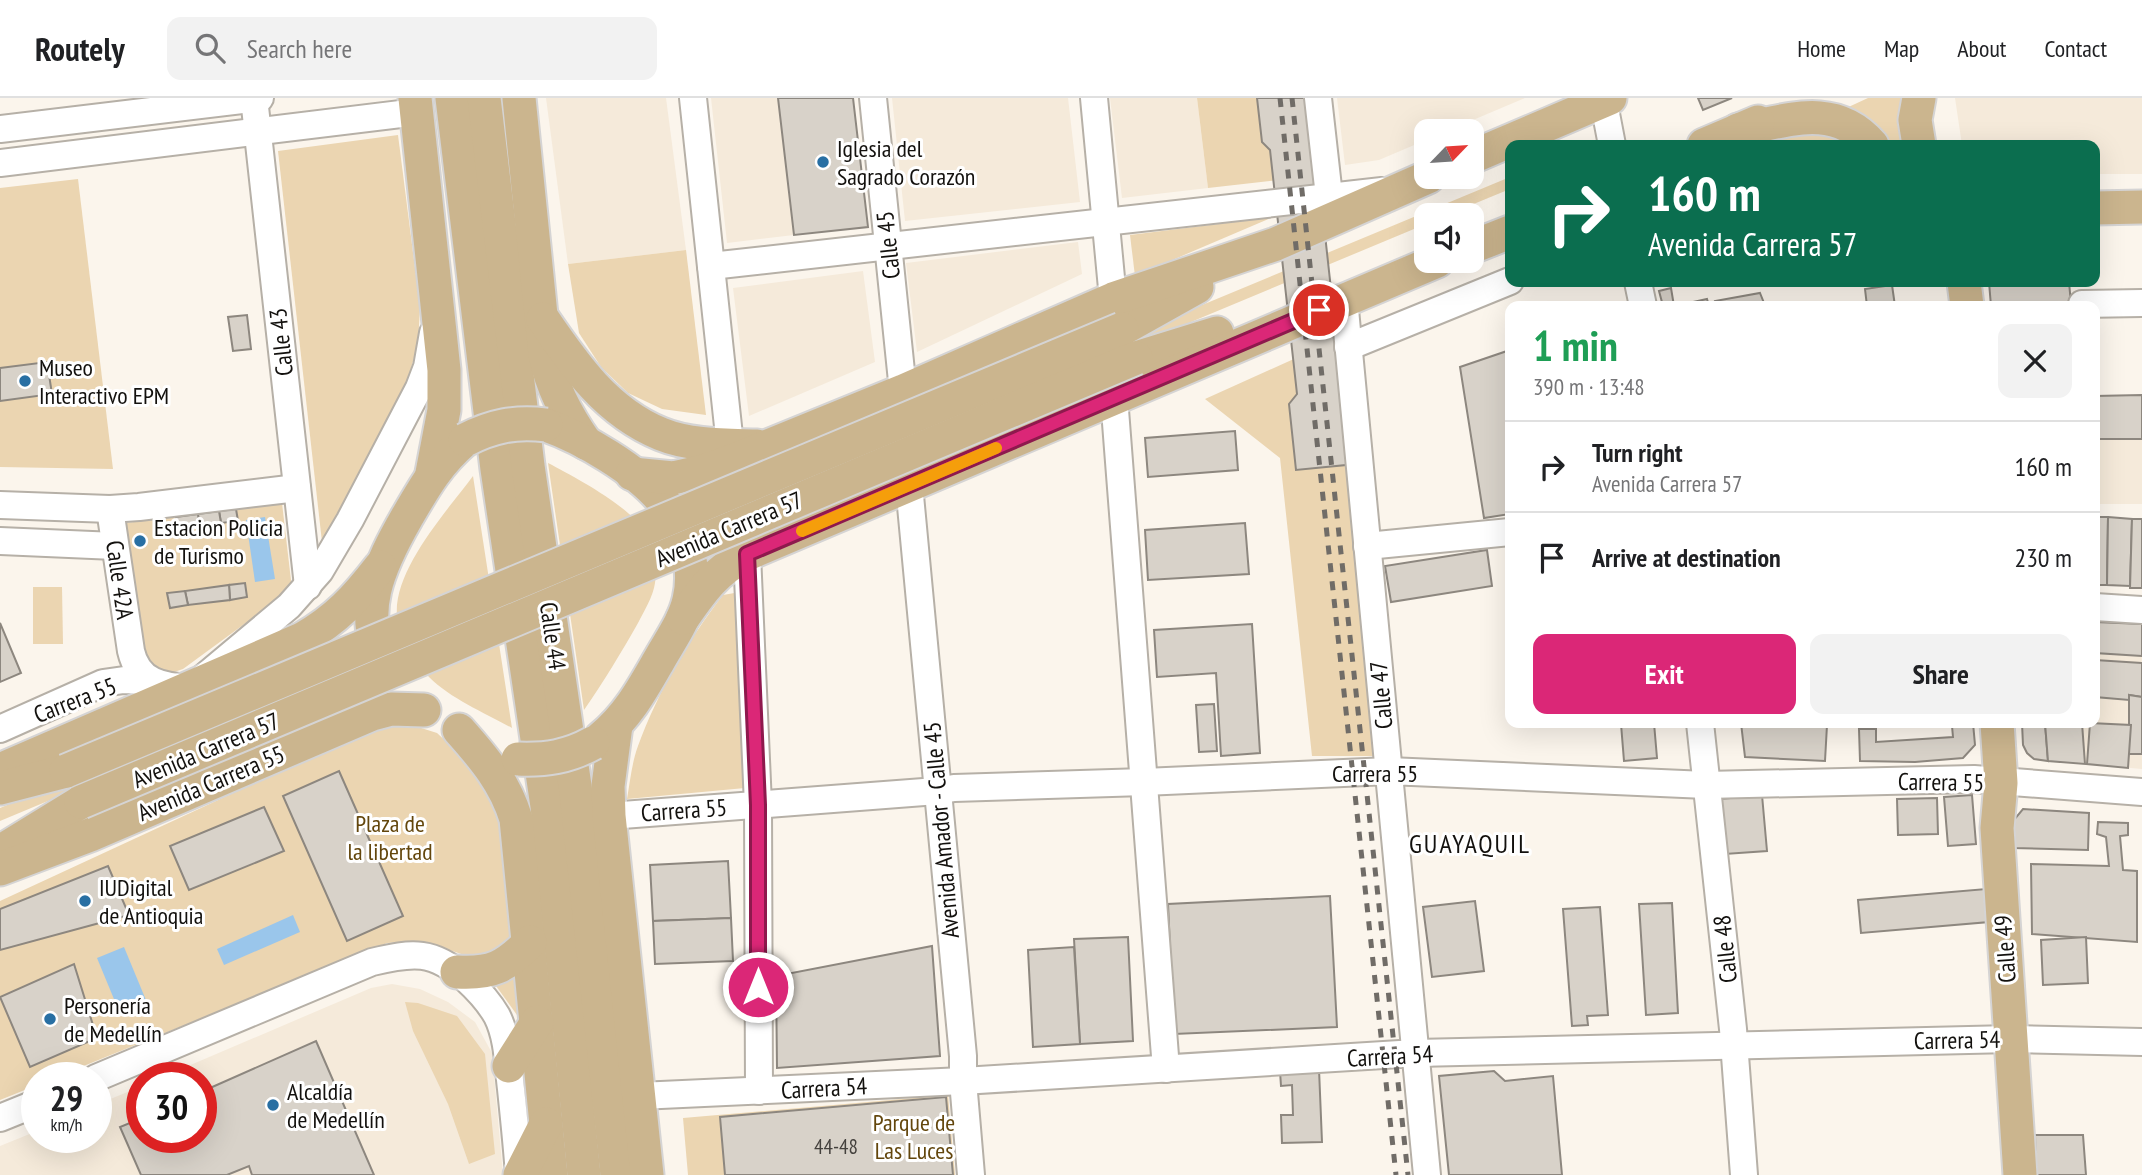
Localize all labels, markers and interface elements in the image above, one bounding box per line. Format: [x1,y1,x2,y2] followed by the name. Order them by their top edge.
[167,17,657,80] search box
[35,27,125,70] text: Routely
[191,29,229,67] icon: search
[247,32,352,65] text: Search here
[1797,33,1846,64] text: Home
[1884,33,1919,64] text: Map
[1957,33,2006,64] text: About
[2044,33,2107,64] text: Contact
[1414,119,1484,189] north arrow
[1414,119,1484,273] map controls
[837,133,975,192] place label: Iglesia del Sagrado Corazón
[815,154,831,170] marker: Iglesia del Sagrado Corazón
[1648,161,1761,225] text: 160 m
[1533,168,1624,259] icon: right
[1414,203,1484,273] button: sound
[869,210,907,280] street label: Calle 45
[1648,223,1857,265] text: Avenida Carrera 57
[1289,280,1349,340] pin
[1300,291,1338,329] icon: arrive
[262,307,300,377] street label: Calle 43
[1533,318,1618,373] text: 1 min
[1998,324,2072,398] button: close
[39,352,169,411] place label: Museo Interactivo EPM
[1533,372,1645,401] text: 390 m · 13:48
[17,373,33,389] marker: Museo Interactivo EPM
[1592,436,1683,469] text: Turn right
[1533,448,1571,486] icon: right
[2014,450,2072,483] text: 160 m
[1592,469,1742,498] text: Avenida Carrera 57
[651,484,807,574] street label: Avenida Carrera 57
[154,512,283,571] place label: Estacion Policia de Turismo
[132,533,148,549] marker: Estacion Policia de Turismo
[99,539,141,622] street label: Calle 42A
[1533,539,1571,577] icon: arrive
[1592,541,1781,574] text: Arrive at destination
[2014,541,2072,574] text: 230 m
[533,600,573,672] street label: Calle 44
[1533,634,1796,714] button: Exit
[1810,634,2072,714] button: Share
[1363,660,1399,730] street label: Calle 47
[29,670,121,730] street label: Carrera 55
[128,705,284,795] street label: Avenida Carrera 57
[916,720,966,940] street label: Avenida Amador - Calle 45
[133,738,289,828] street label: Avenida Carrera 55
[1332,758,1418,789] street label: Carrera 55
[1898,766,1984,798] street label: Carrera 55
[640,792,728,828] street label: Carrera 55
[347,808,433,867] park label: Plaza de la libertad
[1409,827,1531,860] district label: GUAYAQUIL
[99,872,203,931] place label: IUDigital de Antioquia
[77,893,93,909] marker: IUDigital de Antioquia
[1706,914,1744,984] street label: Calle 48
[1987,914,2023,984] street label: Calle 49
[721,950,795,1024] position arrow
[64,990,162,1049] place label: Personería de Medellín
[42,1011,58,1027] marker: Personería de Medellín
[1914,1024,2001,1056] street label: Carrera 54
[1346,1038,1434,1074] street label: Carrera 54
[126,1062,217,1153] speed limit sign: 30
[780,1070,868,1106] street label: Carrera 54
[50,1075,83,1121] text: 29
[287,1076,385,1135] place label: Alcaldía de Medellín
[265,1097,281,1113] marker: Alcaldía de Medellín
[873,1107,955,1166] park label: Parque de Las Luces
[51,1113,82,1136] text: km/h
[814,1133,858,1160] house number: 44-48

